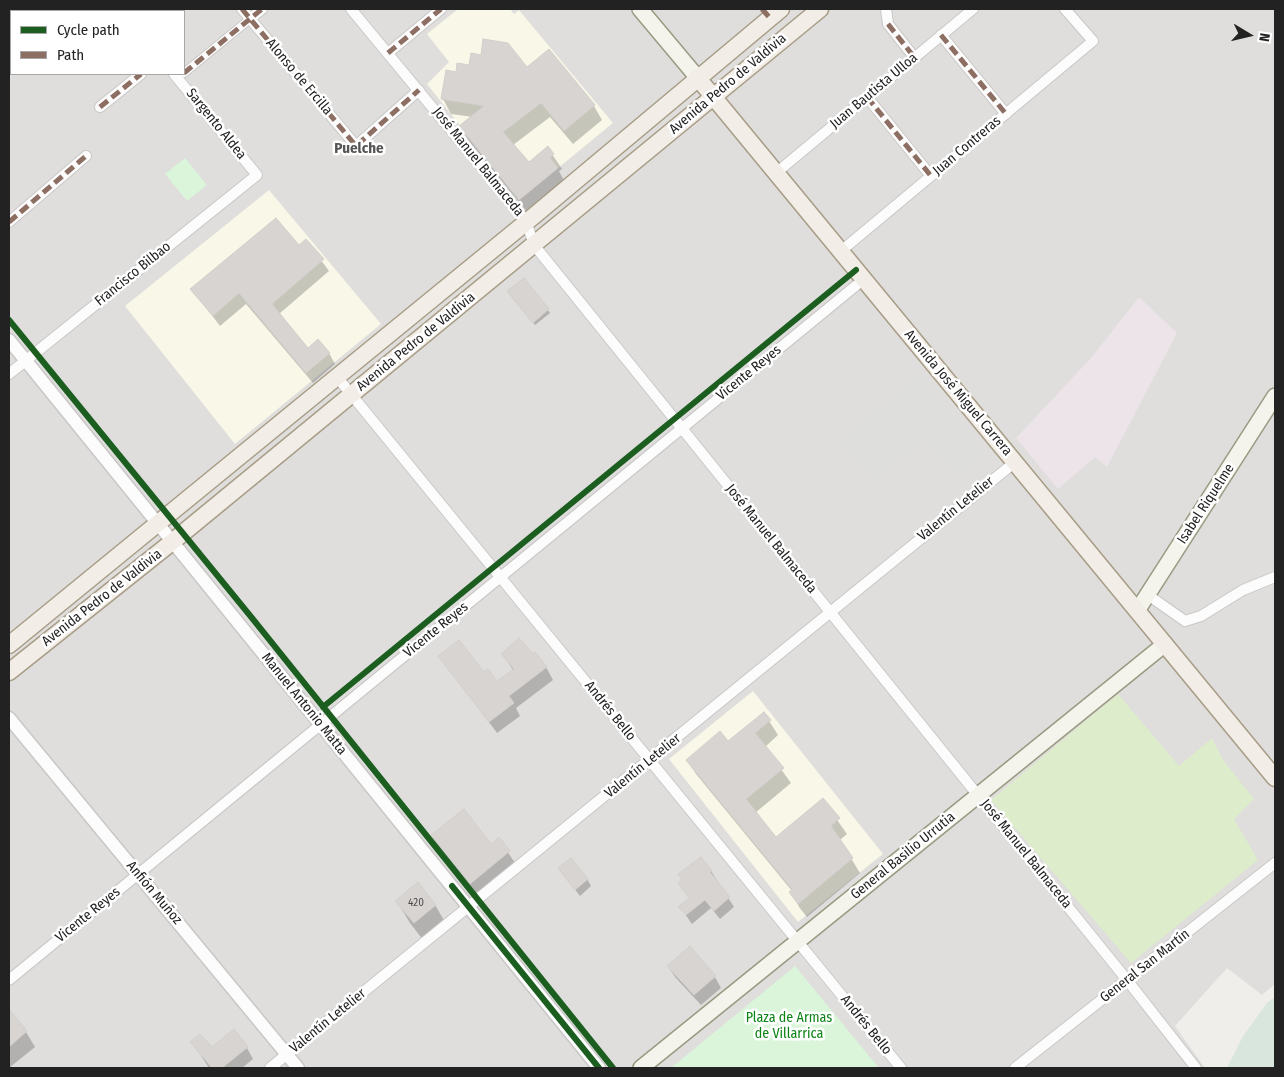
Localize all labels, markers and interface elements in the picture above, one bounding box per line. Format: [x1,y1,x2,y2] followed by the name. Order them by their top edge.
[10,10,185,75] legend
[1224,10,1274,60] north arrow
[57,21,120,39] text: Cycle path
[666,30,790,138] street label: Avenida Pedro de Valdivia
[1255,32,1273,43] text: N
[262,35,336,119] street label: Alonso de Ercilla
[57,46,84,64] text: Path
[827,50,921,132] street label: Juan Bautista Ulloa
[182,85,250,163] street label: Sargento Aldea
[429,104,527,220] street label: José Manuel Balmaceda
[930,113,1004,179] street label: Juan Contreras
[334,140,384,158] district label: Puelche
[92,238,174,310] street label: Francisco Bilbao
[353,289,479,395] street label: Avenida Pedro de Valdivia
[900,327,1016,459] street label: Avenida José Miguel Carrera
[713,342,785,404] street label: Vicente Reyes
[1174,461,1238,547] street label: Isabel Riquelme
[915,473,997,545] street label: Valentín Letelier
[722,481,820,597] street label: José Manuel Balmaceda
[39,546,165,650] street label: Avenida Pedro de Valdivia
[400,599,472,661] street label: Vicente Reyes
[258,650,350,758] street label: Manuel Antonio Matta
[581,678,639,744] street label: Andrés Bello
[602,730,684,802] street label: Valentín Letelier
[977,796,1075,912] street label: José Manuel Balmaceda
[847,809,959,903] street label: General Basilio Urrutia
[123,858,185,928] street label: Anfión Muñoz
[52,884,124,946] street label: Vicente Reyes
[408,896,424,910] house number: 420
[1097,926,1193,1006] street label: General San Martín
[287,985,369,1057] street label: Valentín Letelier
[837,992,895,1058] street label: Andrés Bello
[746,1010,832,1042] park label: Plaza de Armas de Villarrica

